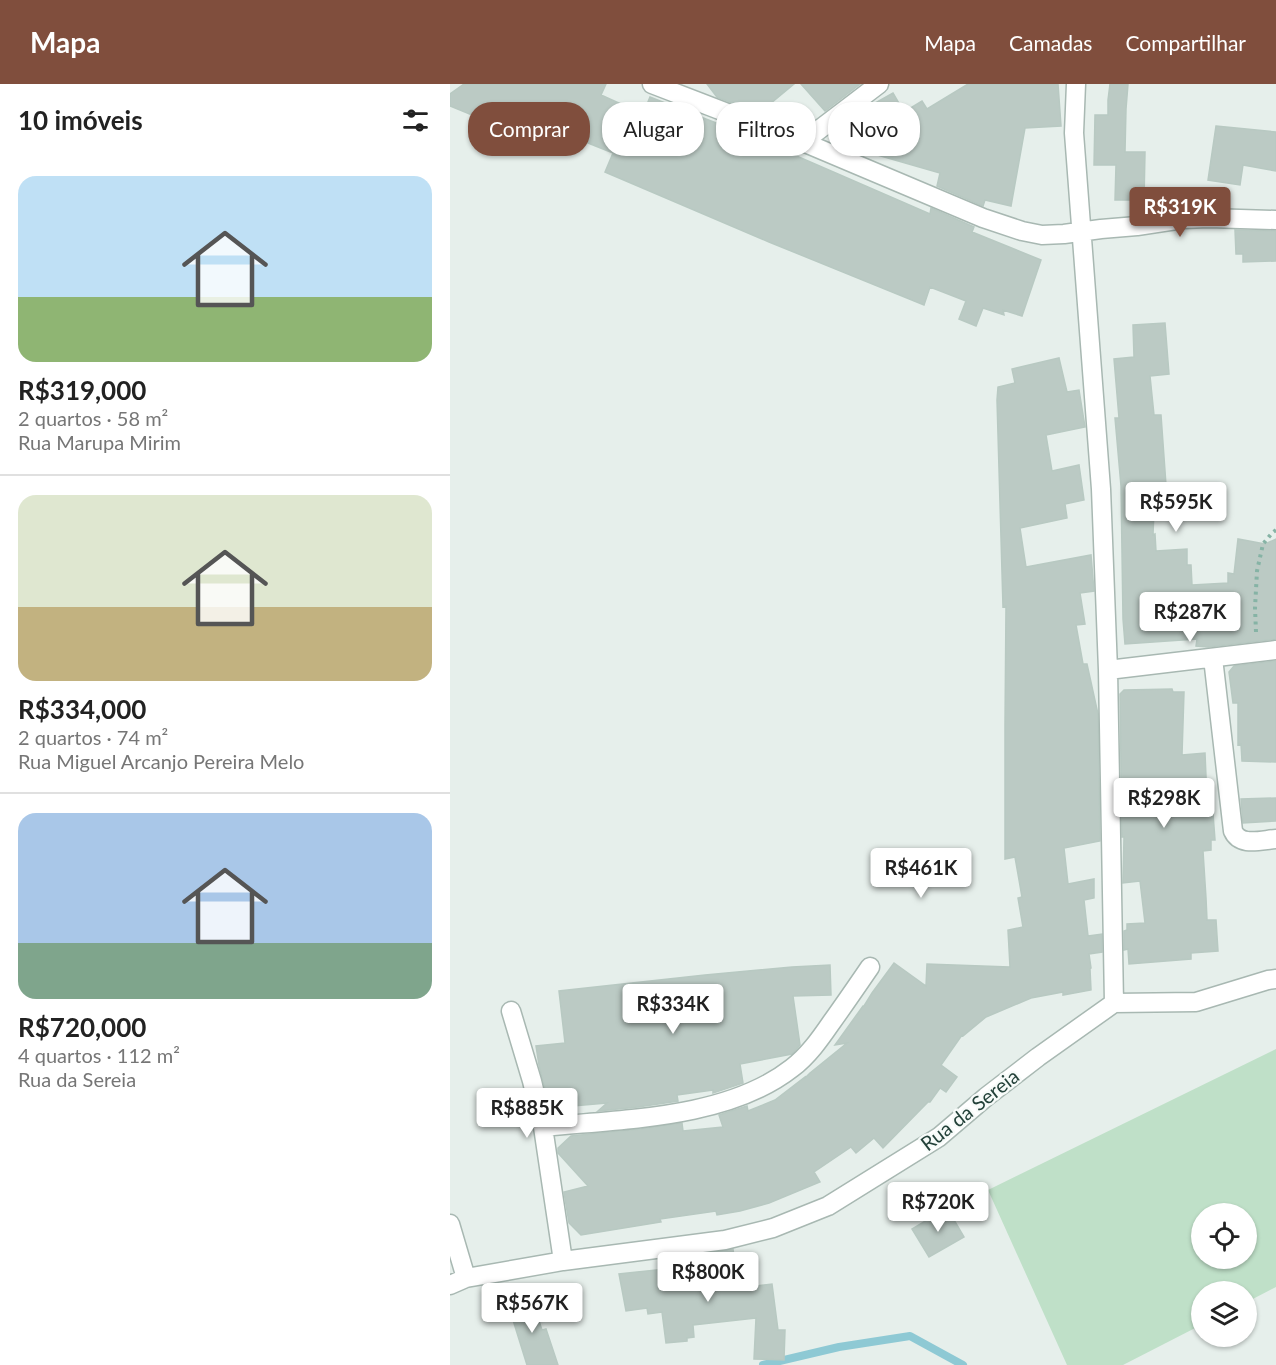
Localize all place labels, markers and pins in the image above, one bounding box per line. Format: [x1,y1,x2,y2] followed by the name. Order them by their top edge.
[1131,187,1229,238] pin: R$319K
[1127,482,1225,533] pin: R$595K
[1141,592,1239,643] pin: R$287K
[1115,778,1213,829] pin: R$298K
[872,848,970,899] pin: R$461K
[624,984,722,1035] pin: R$334K
[478,1088,576,1139] pin: R$885K
[889,1182,987,1233] pin: R$720K
[659,1252,757,1303] pin: R$800K
[483,1283,581,1334] pin: R$567K

